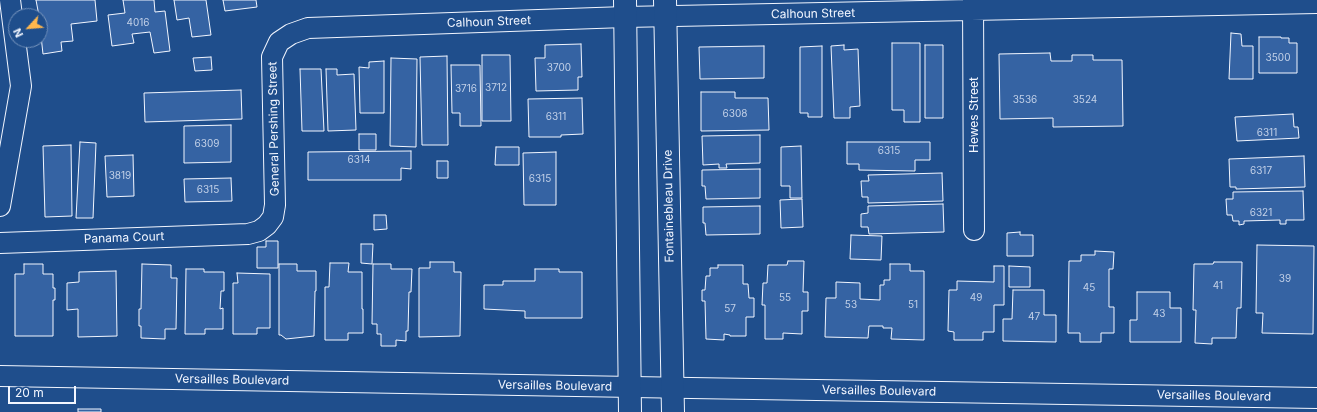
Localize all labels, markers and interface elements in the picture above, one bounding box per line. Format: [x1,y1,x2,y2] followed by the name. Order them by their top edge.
[771,6,855,22] street label: Calhoun Street
[8,8,48,48] north arrow
[447,13,531,31] street label: Calhoun Street
[126,17,150,29] house number: 4016
[10,26,26,40] text: N
[1266,52,1290,64] house number: 3500
[266,62,282,196] street label: General Pershing Street
[547,62,571,74] house number: 3700
[967,77,981,153] street label: Hewes Street
[485,82,507,94] house number: 3712
[455,83,477,95] house number: 3716
[1013,94,1037,106] house number: 3536
[1073,94,1097,106] house number: 3524
[723,108,747,120] house number: 6308
[546,111,566,123] house number: 6311
[1257,127,1277,139] house number: 6311
[195,138,219,150] house number: 6309
[878,145,900,157] house number: 6315
[661,149,677,263] street label: Fontainebleau Drive
[348,154,370,166] house number: 6314
[1250,165,1272,177] house number: 6317
[109,170,131,182] house number: 3819
[529,173,551,185] house number: 6315
[197,184,219,196] house number: 6315
[1250,207,1272,219] house number: 6321
[84,229,164,247] street label: Panama Court
[1279,273,1291,285] house number: 39
[1213,280,1223,292] house number: 41
[1083,282,1095,294] house number: 45
[779,292,791,304] house number: 55
[970,292,982,304] house number: 49
[845,299,857,311] house number: 53
[908,299,918,311] house number: 51
[724,303,736,315] house number: 57
[1153,308,1165,320] house number: 43
[1028,311,1040,323] house number: 47
[175,372,289,388] street label: Versailles Boulevard
[10,378,78,404] scale bar
[498,378,612,394] street label: Versailles Boulevard
[822,383,936,399] street label: Versailles Boulevard
[15,385,44,400] text: 20 m
[1157,388,1271,404] street label: Versailles Boulevard

